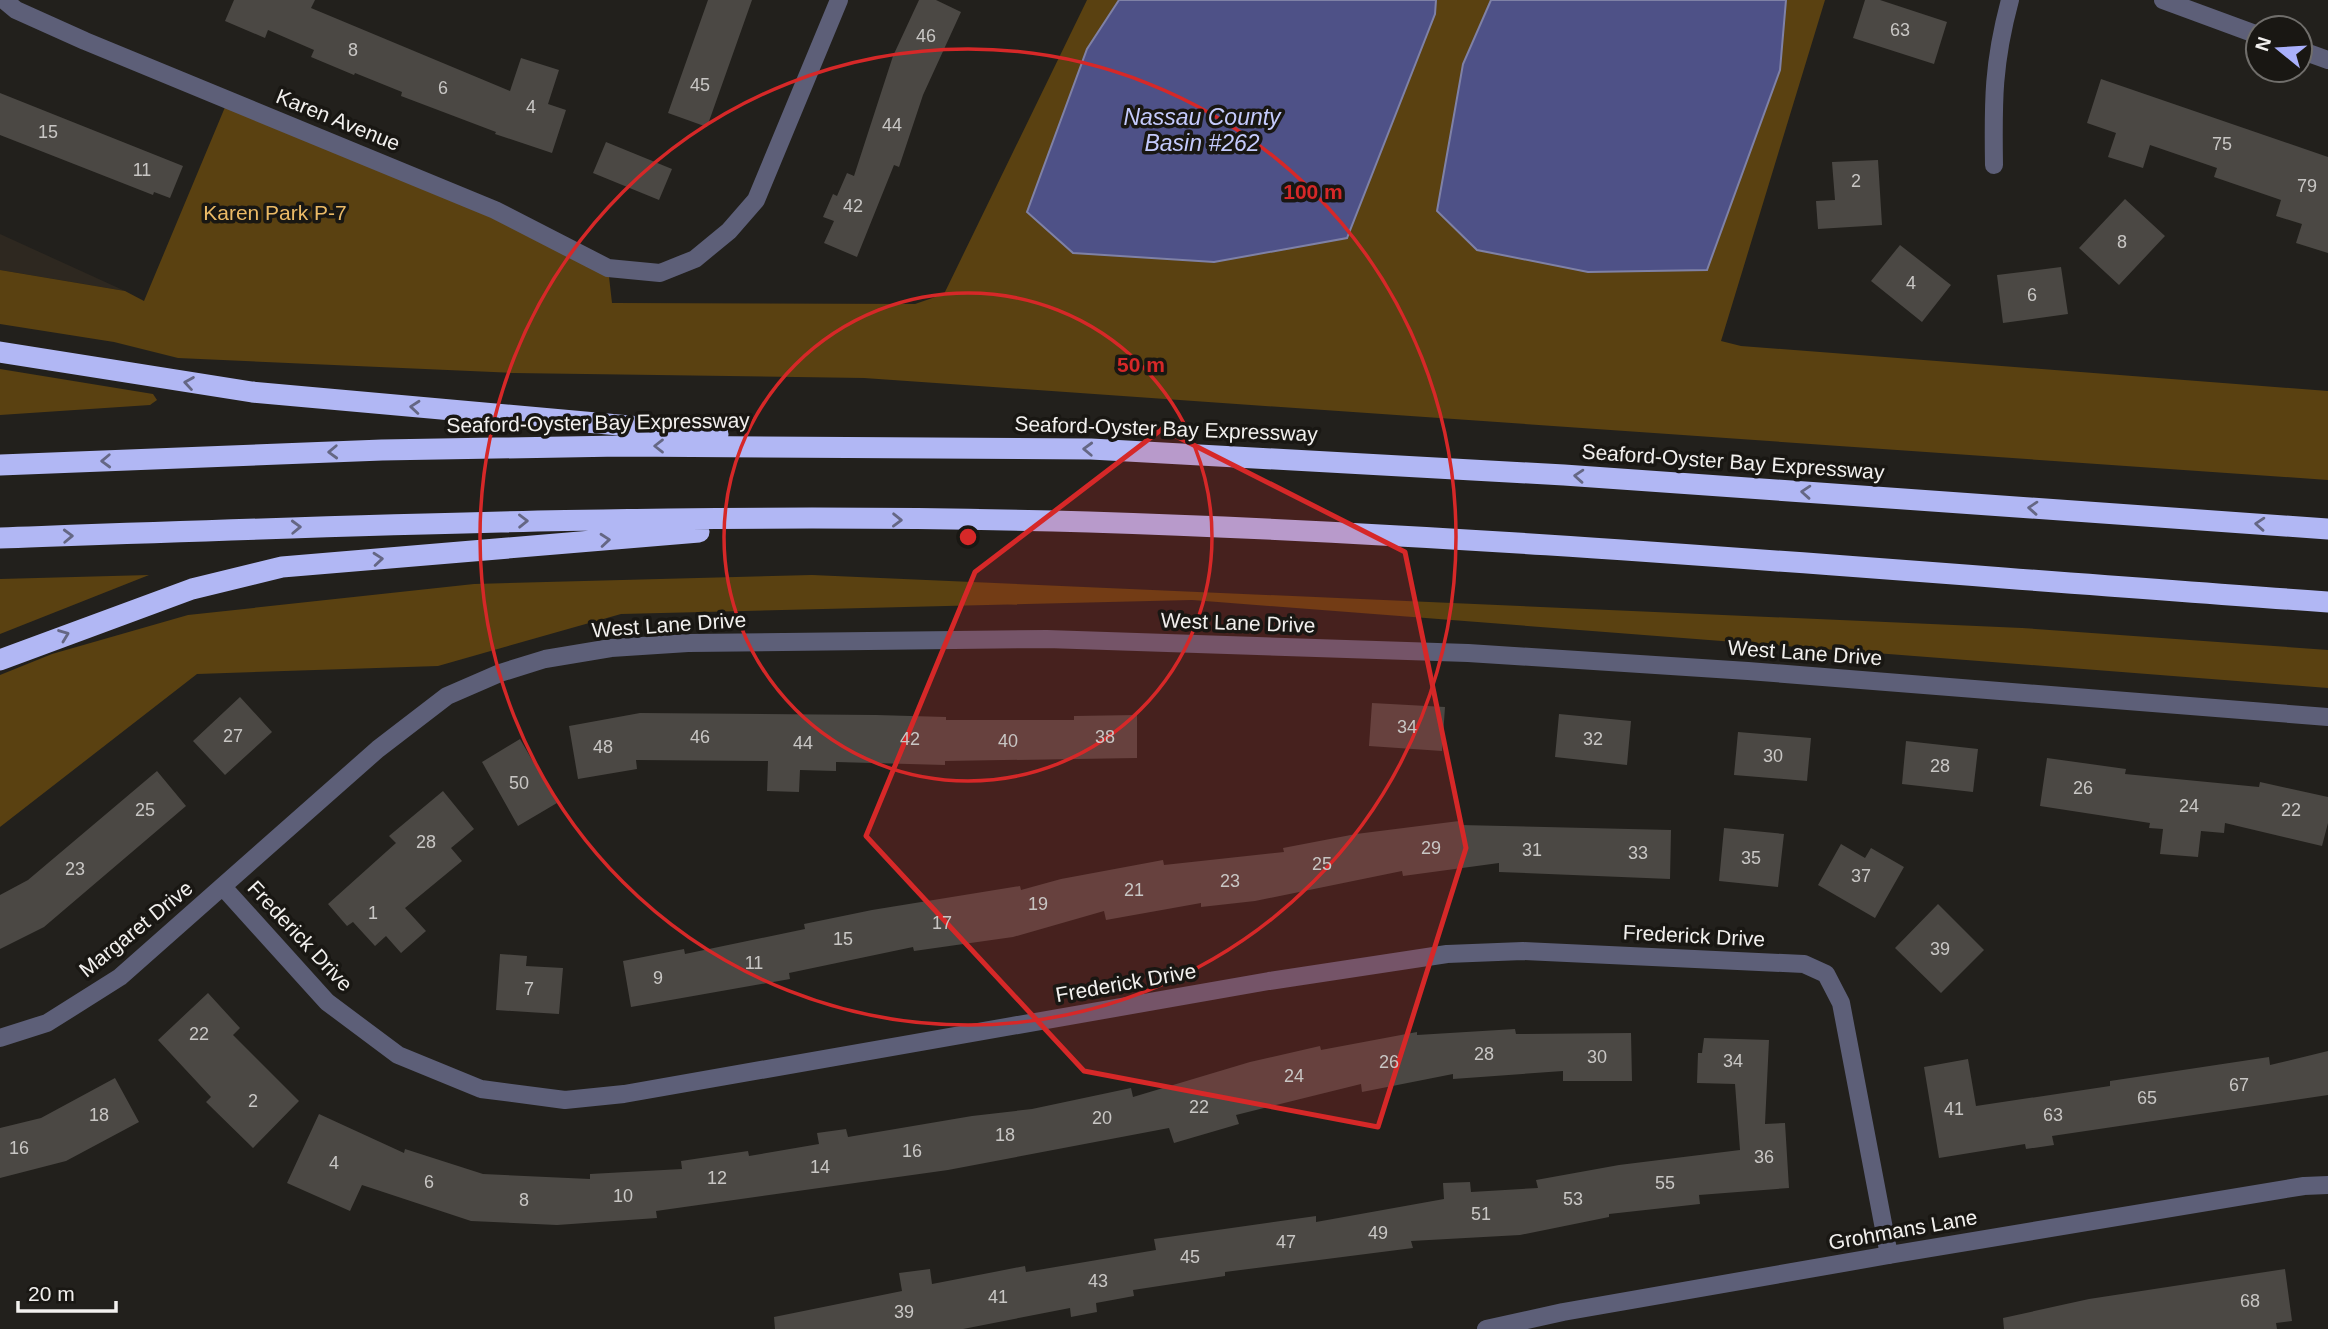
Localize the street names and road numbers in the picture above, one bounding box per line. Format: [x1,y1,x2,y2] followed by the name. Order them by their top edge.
[273,84,403,155] street label: Karen Avenue
[446,408,750,437] street label: Seaford-Oyster Bay Expressway
[1014,412,1319,445] street label: Seaford-Oyster Bay Expressway
[1581,439,1886,484] street label: Seaford-Oyster Bay Expressway
[591,608,747,641] street label: West Lane Drive
[1160,608,1316,637] street label: West Lane Drive
[1727,636,1883,669] street label: West Lane Drive
[74,876,197,981] street label: Margaret Drive
[243,876,357,996] street label: Frederick Drive
[1622,920,1766,951] street label: Frederick Drive
[1054,959,1198,1006] street label: Frederick Drive
[1827,1205,1979,1254] street label: Grohmans Lane

